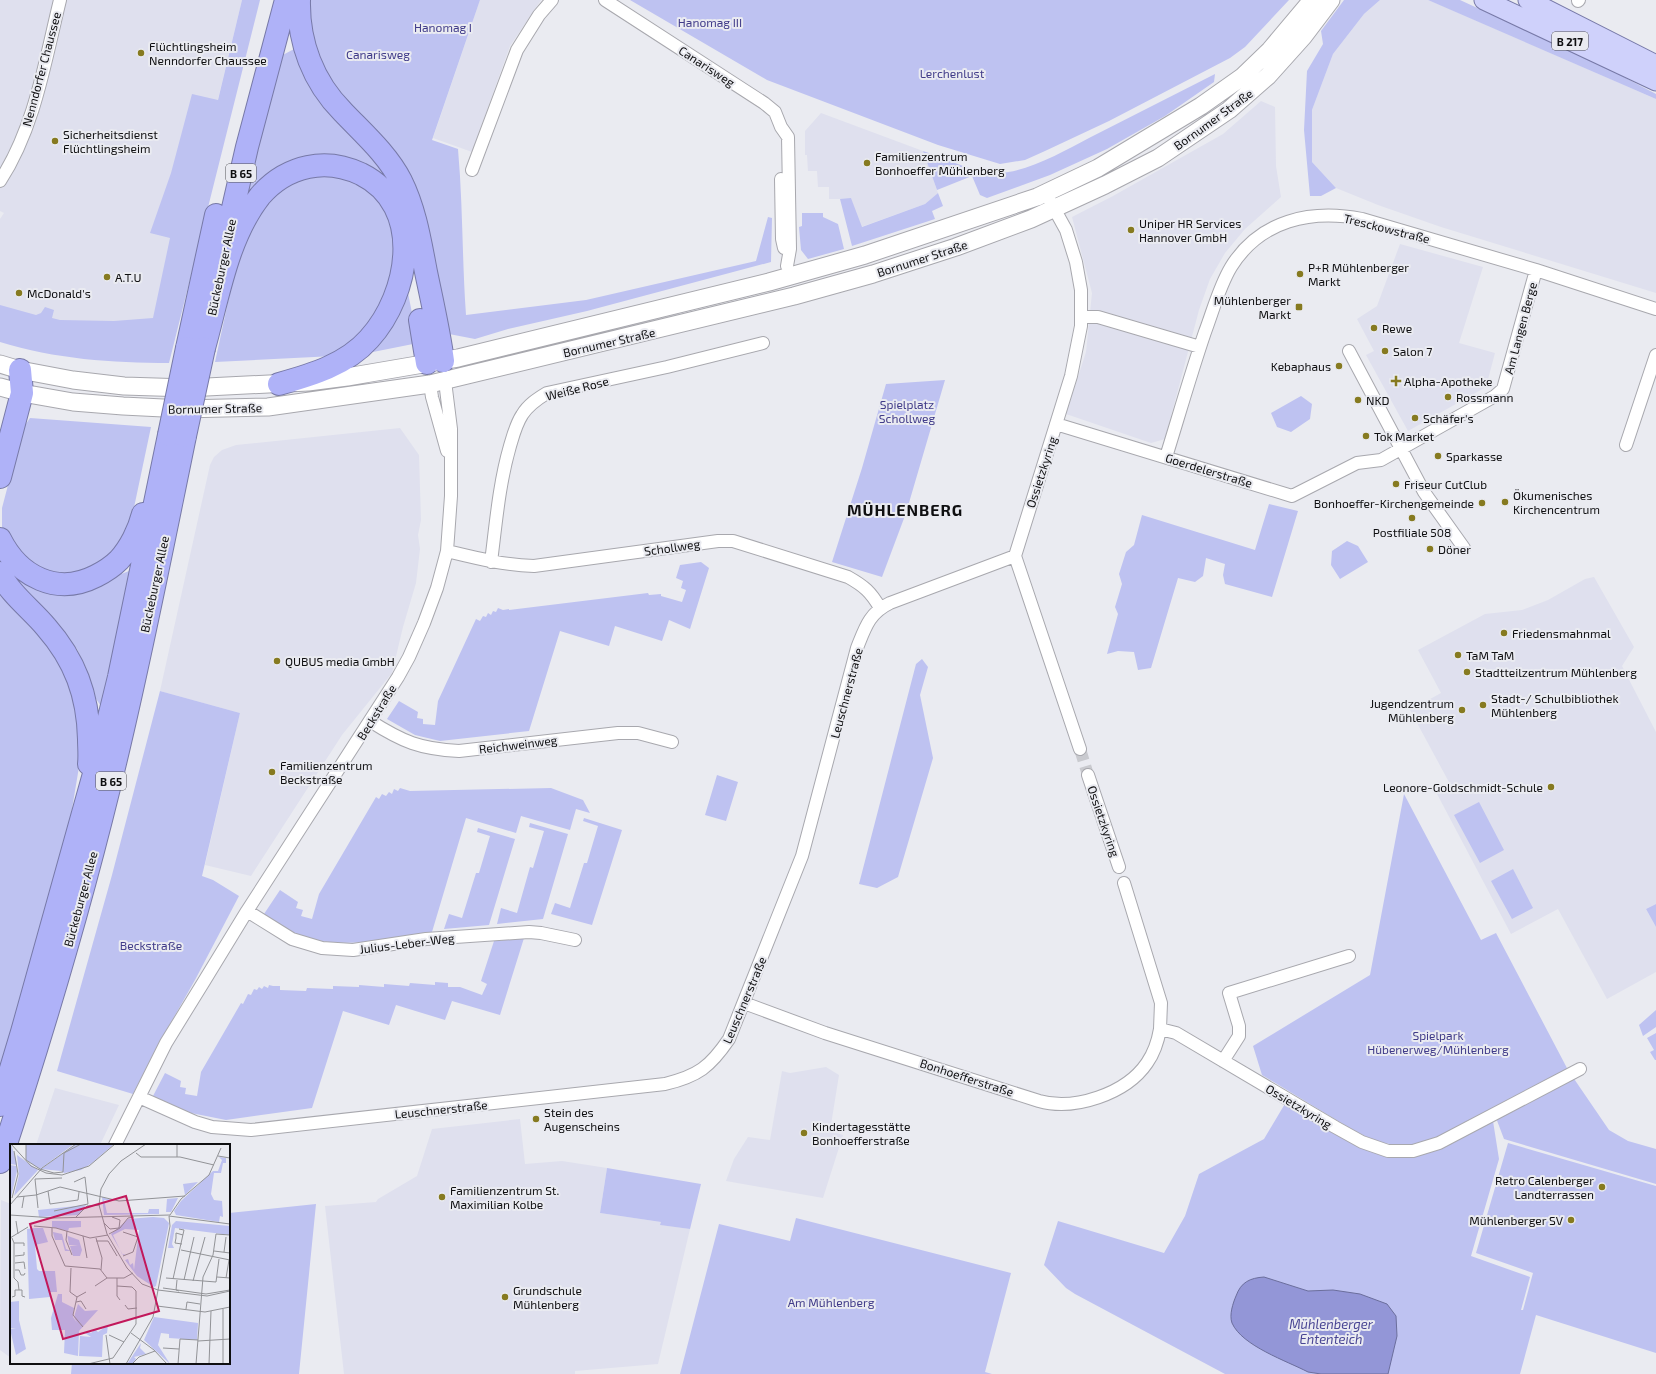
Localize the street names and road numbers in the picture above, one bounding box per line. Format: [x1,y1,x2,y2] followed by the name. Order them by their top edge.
[19,10,63,128] street label: Nenndorfer Chaussee
[1552,32,1588,50] road number: B 217
[676,43,738,89] street label: Canarisweg
[1171,86,1255,152] street label: Bornumer Straße
[226,164,256,182] road number: B 65
[1343,211,1431,245] street label: Tresckowstraße
[204,217,238,317] street label: Bückeburger Allee
[875,237,969,279] street label: Bornumer Straße
[1501,280,1539,376] street label: Am Langen Berge
[562,325,656,359] street label: Bornumer Straße
[544,373,610,403] street label: Weiße Rose
[168,400,262,416] street label: Bornumer Straße
[1023,434,1059,509] street label: Ossietzkyring
[1164,450,1254,490] street label: Goerdelerstraße
[137,534,171,634] street label: Bückeburger Allee
[643,536,701,558] street label: Schollweg
[827,646,865,740] street label: Leuschnerstraße
[354,682,398,742] street label: Beckstraße
[478,732,558,756] street label: Reichweinweg
[96,772,126,790] road number: B 65
[1085,784,1123,859] street label: Ossietzkyring
[60,850,100,948] street label: Bückeburger Allee
[359,930,456,956] street label: Julius-Leber-Weg
[719,954,769,1046] street label: Leuschnerstraße
[918,1055,1016,1099] street label: Bonhoefferstraße
[1264,1081,1335,1131] street label: Ossietzkyring
[394,1097,488,1121] street label: Leuschnerstraße

